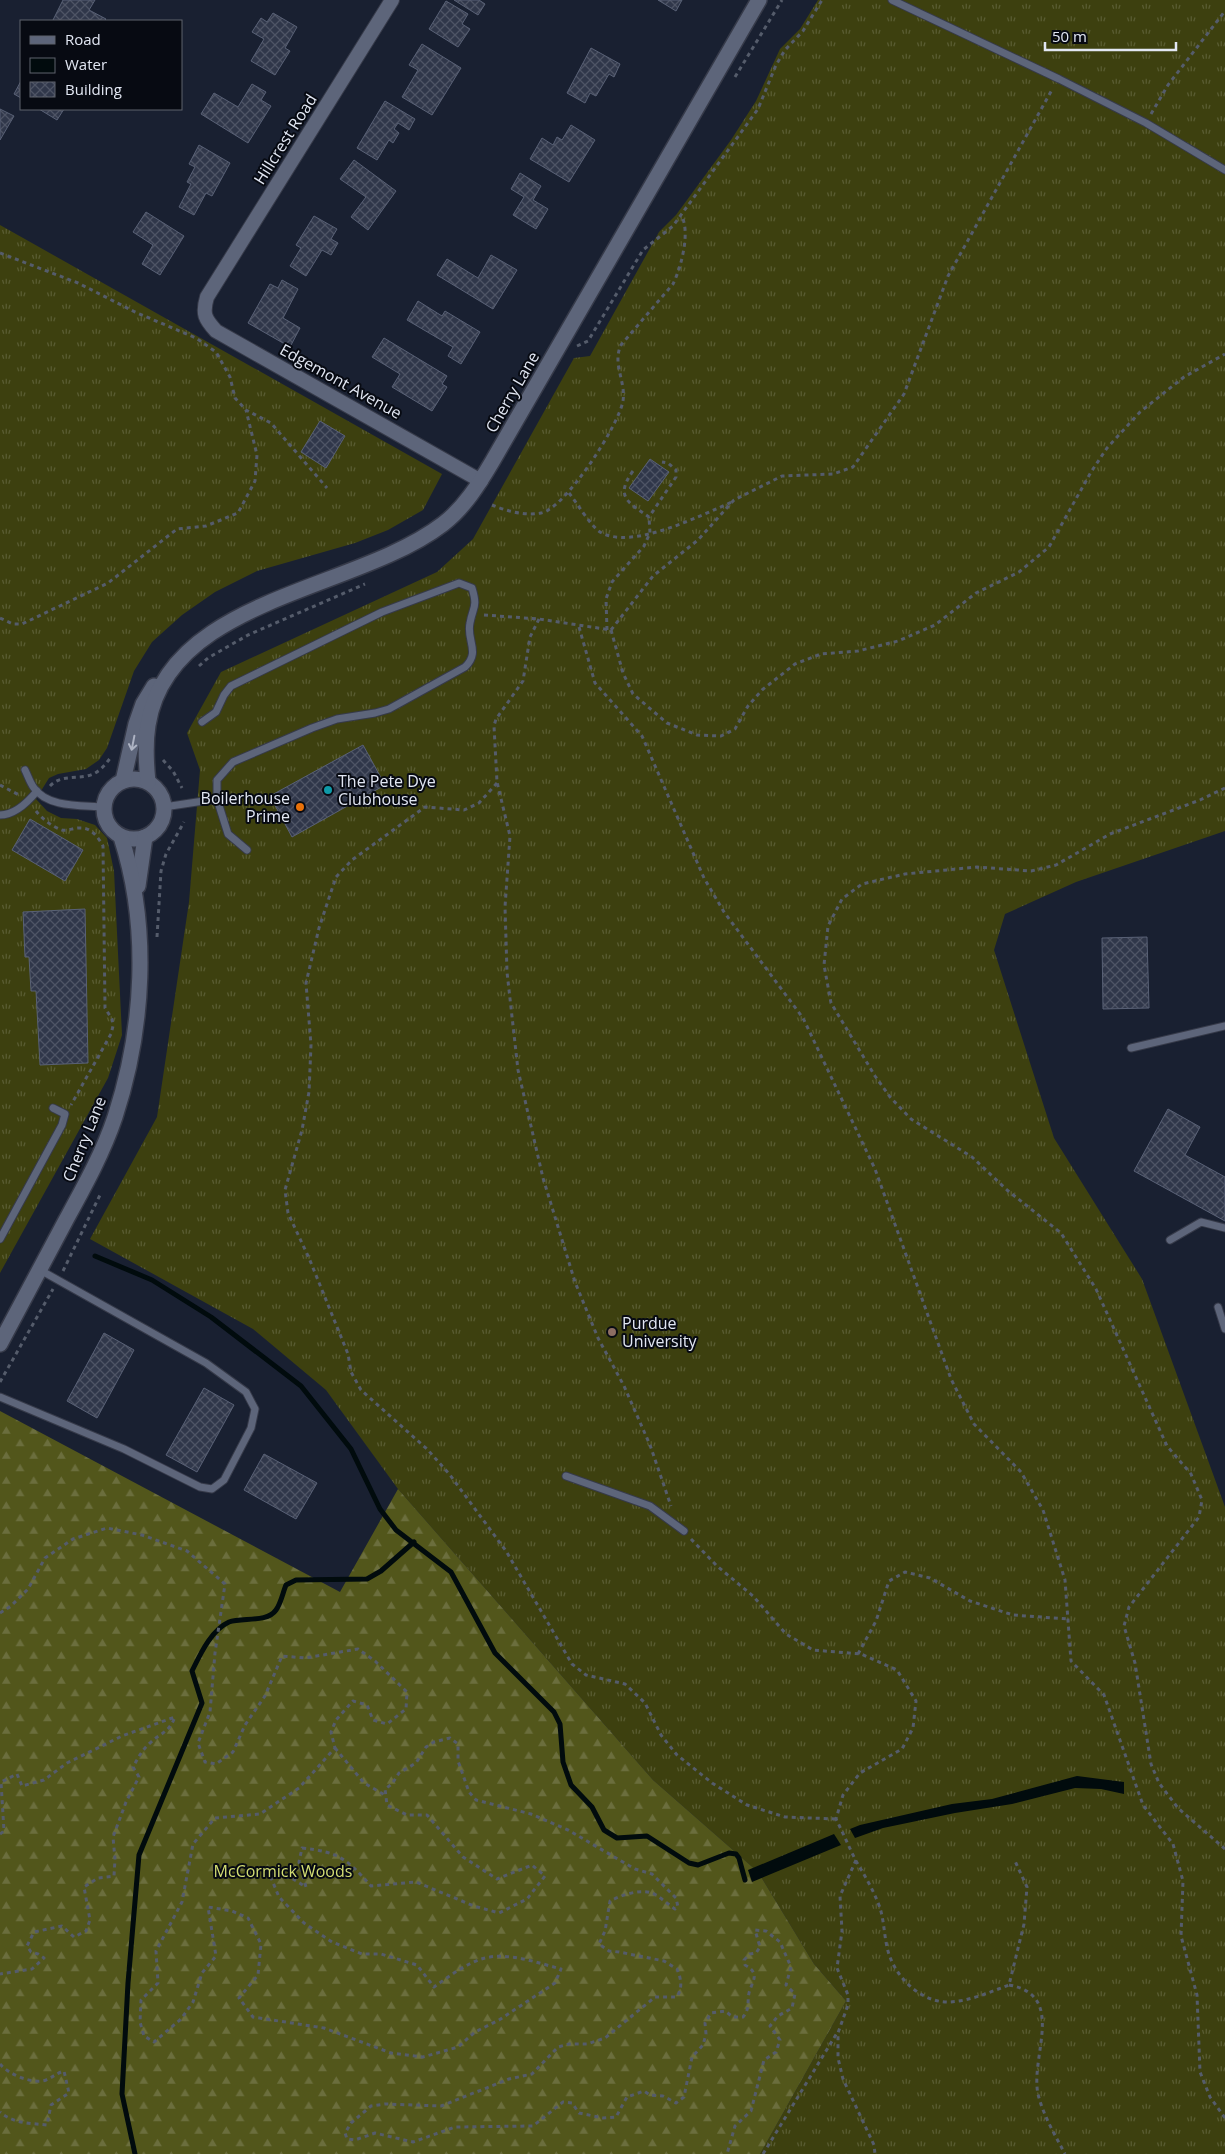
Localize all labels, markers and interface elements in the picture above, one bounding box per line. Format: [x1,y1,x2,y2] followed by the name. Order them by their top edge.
[20,20,182,110] legend
[1045,20,1176,52] scale bar
[1052,26,1087,46] text: 50 m
[65,29,101,49] text: Road
[65,54,107,74] text: Water
[65,79,122,99] text: Building
[248,90,322,188] street label: Hillcrest Road
[276,338,406,424] street label: Edgemont Avenue
[480,347,544,437] street label: Cherry Lane
[127,735,137,751] one-way arrow
[338,770,436,810] place label: The Pete Dye Clubhouse
[322,784,334,796] marker: The Pete Dye Clubhouse
[201,787,290,827] place label: Boilerhouse Prime
[294,801,306,813] marker: Boilerhouse Prime
[57,1093,111,1185] street label: Cherry Lane
[622,1312,697,1352] place label: Purdue University
[606,1326,618,1338] marker: Purdue University
[214,1860,352,1882] park label: McCormick Woods

